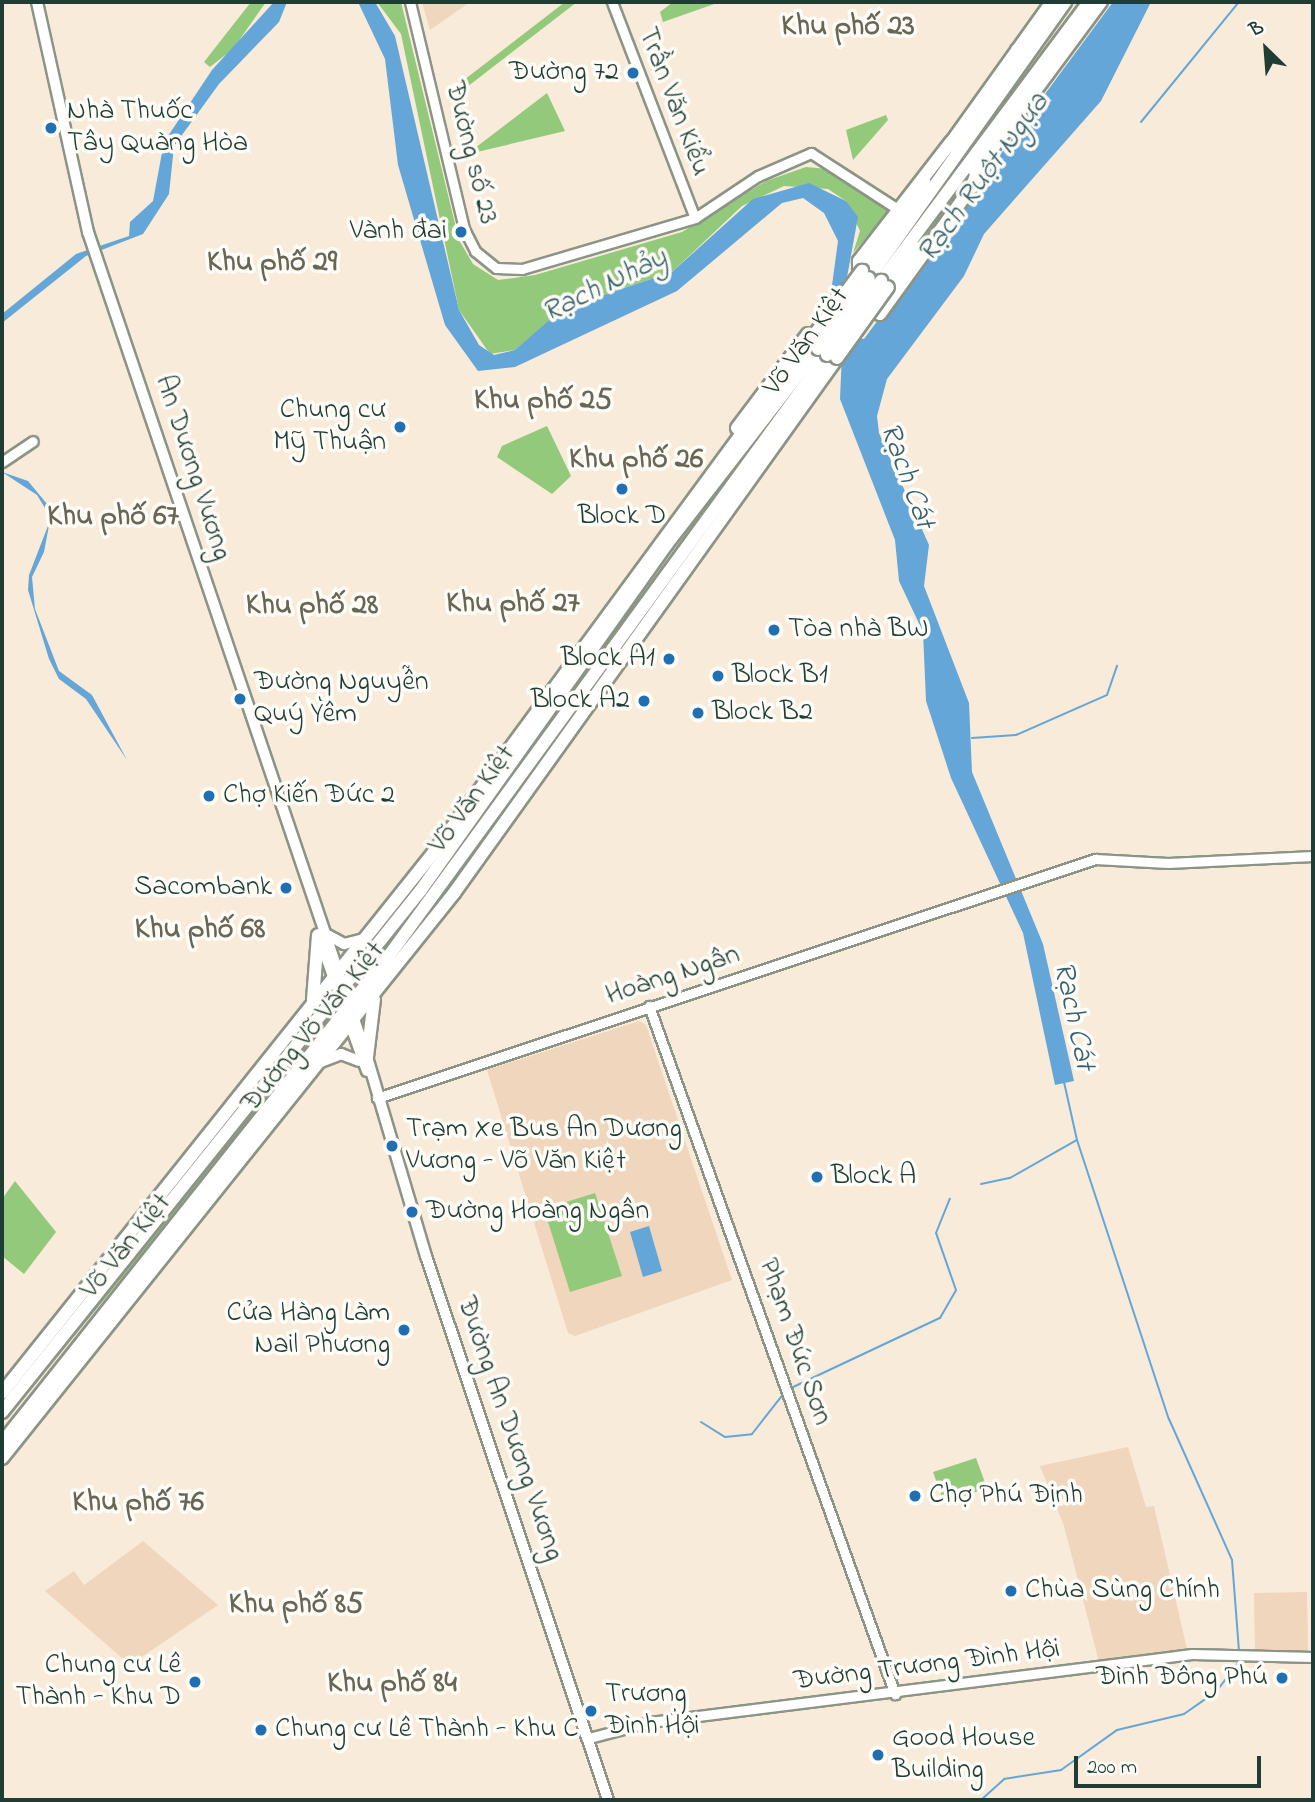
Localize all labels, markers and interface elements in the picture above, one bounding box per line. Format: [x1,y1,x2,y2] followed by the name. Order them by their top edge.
[781,9,915,45] district label: Khu phố 23
[1231,14,1301,84] north arrow
[1245,15,1268,44] text: B
[629,23,717,181] street label: Trần Văn Kiểu
[509,56,619,90] place label: Đường 72
[625,65,641,81] marker: Đường 72
[436,78,504,228] street label: Đường số 23
[910,86,1058,270] water label: Rạch Ruột Ngựa
[67,95,248,161] place label: Nhà Thuốc Tây Quàng Hòa
[41,118,61,138] marker: Nhà Thuốc Tây Quàng Hòa
[350,215,447,249] place label: Vành đai
[453,224,469,240] marker: Vành đai
[537,240,673,332] water label: Rạch Nhảy
[207,245,337,281] district label: Khu phố 29
[757,281,857,403] street label: Võ Văn Kiệt
[146,371,238,565] street label: An Dương Vương
[474,383,612,419] district label: Khu phố 25
[273,394,386,460] place label: Chung cư Mỹ Thuận
[870,418,942,534] water label: Rạch Cát
[392,419,408,435] marker: Chung cư Mỹ Thuận
[569,442,703,478] district label: Khu phố 26
[614,481,630,497] marker: Block D
[47,499,179,535] district label: Khu phố 67
[578,500,666,534] place label: Block D
[446,586,580,622] district label: Khu phố 27
[246,588,378,624] district label: Khu phố 28
[788,613,928,647] place label: Tòa nhà BW
[766,622,782,638] marker: Tòa nhà BW
[561,642,655,676] place label: Block A1
[661,651,677,667] marker: Block A1
[732,659,828,693] place label: Block B1
[254,666,429,732] place label: Đường Nguyễn Quý Yêm
[710,668,726,684] marker: Block B1
[531,684,630,718] place label: Block A2
[232,691,248,707] marker: Đường Nguyễn Quý Yêm
[636,693,652,709] marker: Block A2
[712,696,813,730] place label: Block B2
[690,705,706,721] marker: Block B2
[423,739,523,861] street label: Võ Văn Kiệt
[223,779,395,813] place label: Chợ Kiến Đức 2
[201,788,217,804] marker: Chợ Kiến Đức 2
[134,871,272,905] place label: Sacombank
[278,880,294,896] marker: Sacombank
[135,912,265,948] district label: Khu phố 68
[235,936,393,1120] street label: Đường Võ Văn Kiệt
[602,939,744,1013] street label: Hoàng Ngân
[1044,959,1102,1073] water label: Rạch Cát
[406,1113,682,1179] place label: Trạm Xe Bus An Dương Vương - Võ Văn Kiệt
[384,1138,400,1154] marker: Trạm Xe Bus An Dương Vương - Võ Văn Kiệt
[831,1160,916,1194] place label: Block A
[809,1169,825,1185] marker: Block A
[74,1188,180,1306] street label: Võ Văn Kiệt
[426,1195,649,1229] place label: Đường Hoàng Ngân
[404,1204,420,1220] marker: Đường Hoàng Ngân
[750,1254,838,1430] street label: Phạm Đức Sơn
[448,1293,570,1565] street label: Đường An Dương Vương
[226,1297,390,1363] place label: Cửa Hàng Làm Nail Phương
[396,1322,412,1338] marker: Cửa Hàng Làm Nail Phương
[929,1479,1083,1513] place label: Chợ Phú Định
[72,1485,204,1521] district label: Khu phố 76
[907,1488,923,1504] marker: Chợ Phú Định
[1025,1574,1220,1608] place label: Chùa Sùng Chính
[1003,1583,1019,1599] marker: Chùa Sùng Chính
[229,1587,363,1623] district label: Khu phố 85
[792,1633,1062,1699] street label: Đường Trương Đình Hội
[16,1649,181,1715] place label: Chung cư Lê Thành - Khu D
[1096,1661,1268,1695] place label: Đình Đông Phú
[327,1666,457,1702] district label: Khu phố 84
[1274,1670,1290,1686] marker: Đình Đông Phú
[187,1674,203,1690] marker: Chung cư Lê Thành - Khu D
[605,1678,700,1744] place label: Trương Đình Hội
[583,1703,599,1719] marker: Trương Đình Hội
[275,1713,579,1747] place label: Chung cư Lê Thành - Khu C
[253,1722,269,1738] marker: Chung cư Lê Thành - Khu C
[892,1722,1035,1788] place label: Good House Building
[1077,1742,1264,1786] scale bar
[870,1747,886,1763] marker: Good House Building
[1087,1753,1137,1783] text: 200 m

